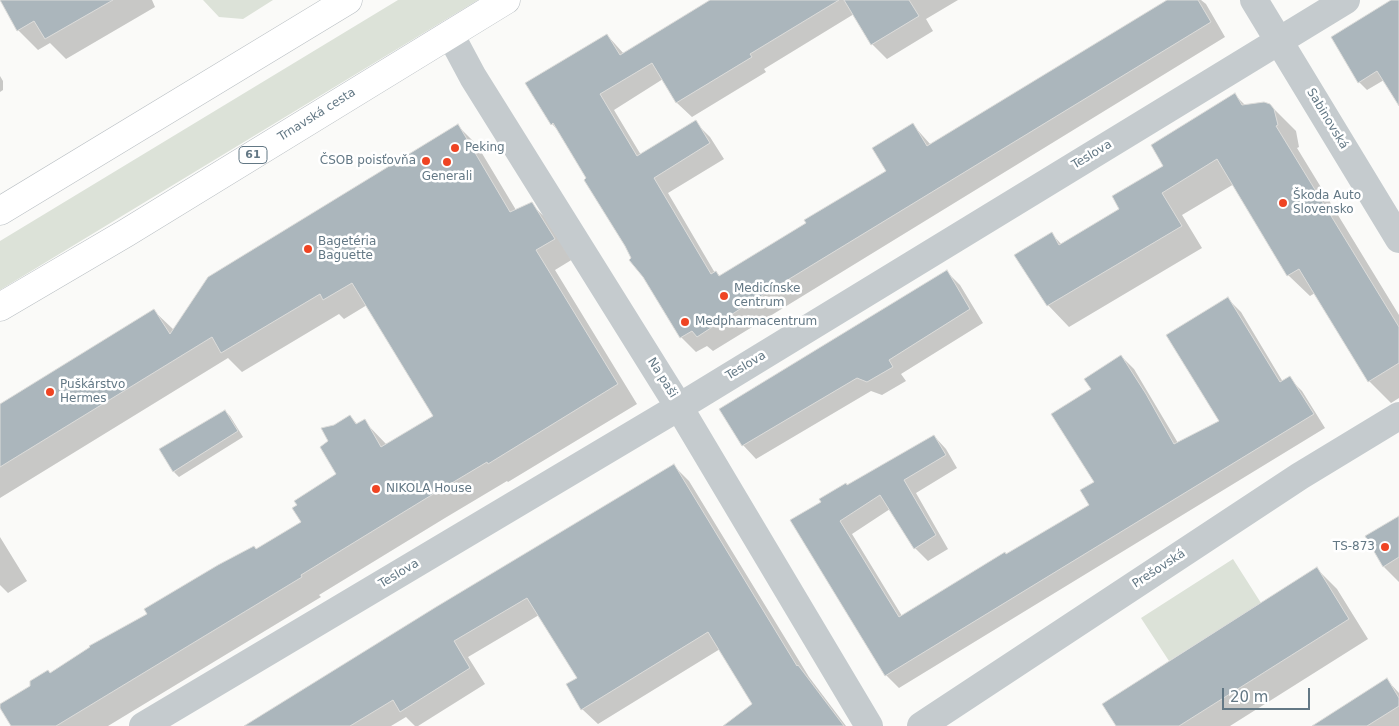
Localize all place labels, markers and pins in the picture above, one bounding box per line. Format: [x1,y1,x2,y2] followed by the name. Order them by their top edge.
[465,141,505,155] place label: Peking
[449,142,461,154] marker: Peking
[320,154,416,168] place label: ČSOB poisťovňa
[420,155,432,167] marker: ČSOB poisťovňa
[441,156,453,168] marker: Generali
[422,170,472,184] place label: Generali
[1293,189,1361,217] place label: Škoda Auto Slovensko
[1277,197,1289,209] marker: Škoda Auto Slovensko
[318,235,376,263] place label: Bagetéria Baguette
[302,243,314,255] marker: Bagetéria Baguette
[734,282,800,310] place label: Medicínske centrum
[718,290,730,302] marker: Medicínske centrum
[695,315,817,329] place label: Medpharmacentrum
[679,316,691,328] marker: Medpharmacentrum
[60,378,125,406] place label: Puškárstvo Hermes
[44,386,56,398] marker: Puškárstvo Hermes
[386,482,472,496] place label: NIKOLA House
[370,483,382,495] marker: NIKOLA House
[1333,540,1375,554] place label: TS-873
[1379,541,1391,553] marker: TS-873

